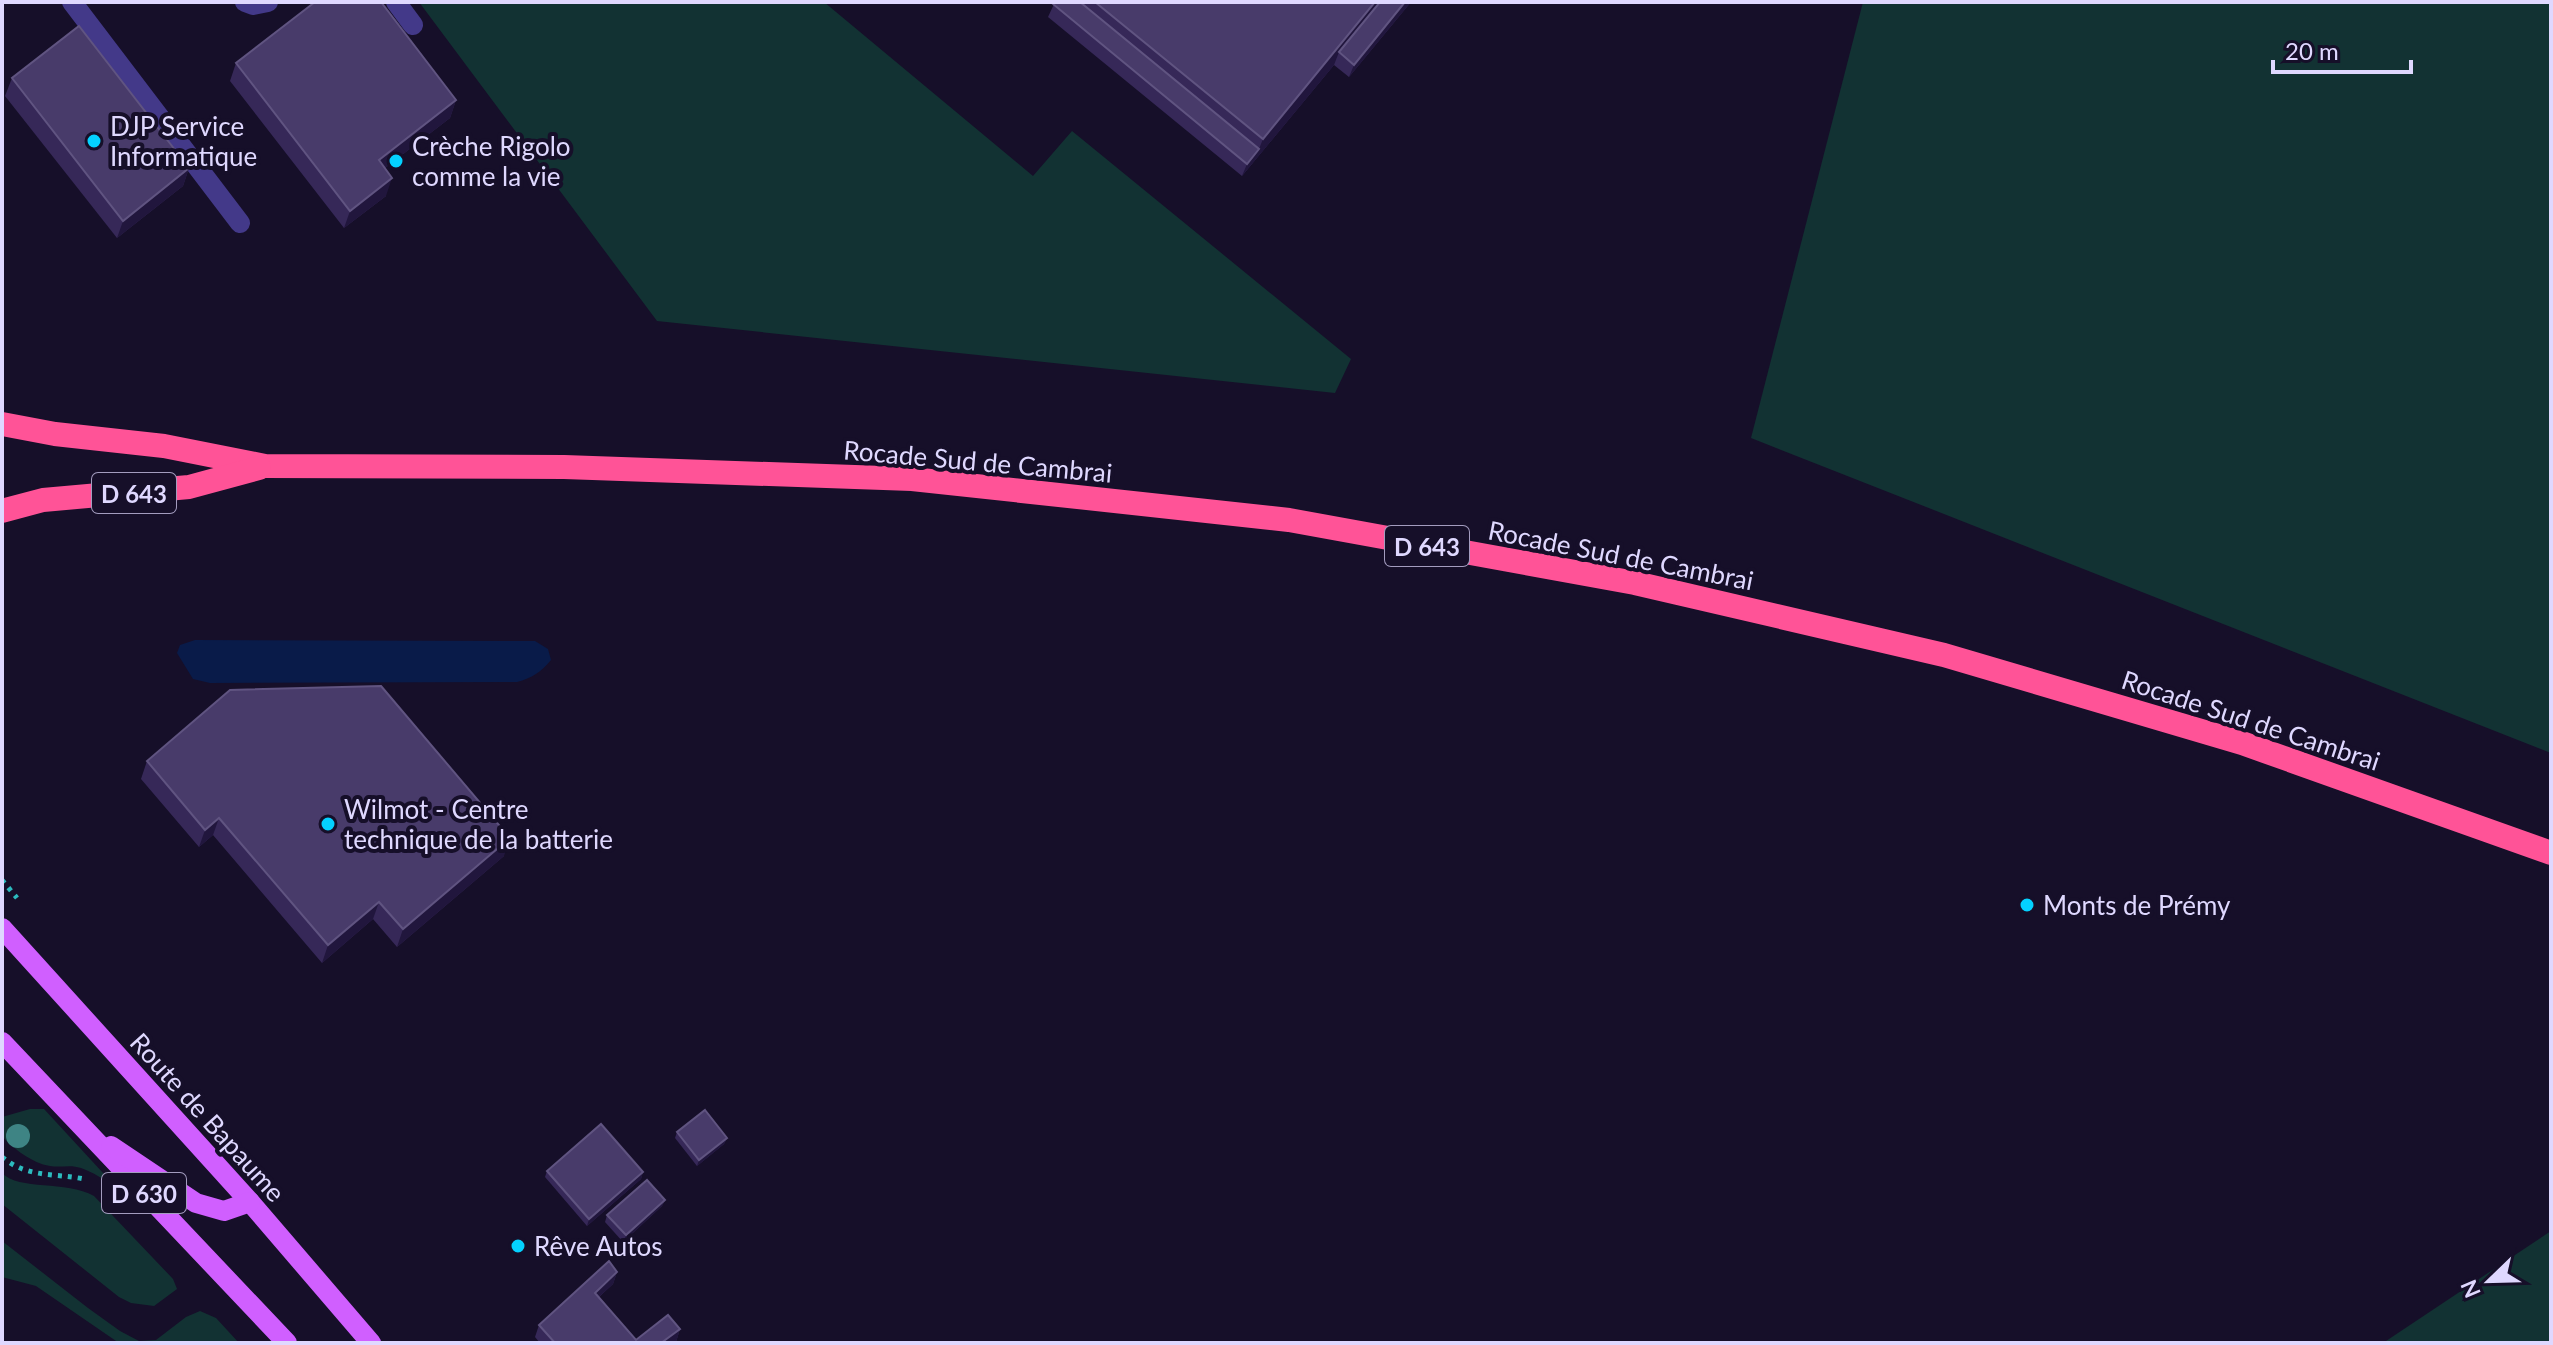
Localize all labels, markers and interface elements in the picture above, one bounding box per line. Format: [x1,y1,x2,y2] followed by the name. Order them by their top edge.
[2273,24,2411,74] scale bar
[2285,36,2339,65] text: 20 m
[110,110,257,172] place label: DJP Service Informatique
[412,130,571,192] place label: Crèche Rigolo comme la vie
[85,132,103,150] marker: DJP Service Informatique
[387,152,405,170] marker: Crèche Rigolo comme la vie
[842,433,1114,489] street label: Rocade Sud de Cambrai
[92,473,176,513] road number: D 643
[1486,514,1756,596] street label: Rocade Sud de Cambrai
[1385,526,1469,566] road number: D 643
[2118,663,2384,777] street label: Rocade Sud de Cambrai
[344,793,613,855] place label: Wilmot - Centre technique de la batterie
[319,815,337,833] marker: Wilmot - Centre technique de la batterie
[2043,889,2231,921] place label: Monts de Prémy
[2018,896,2036,914] marker: Monts de Prémy
[124,1026,292,1208] street label: Route de Bapaume
[102,1173,186,1213] road number: D 630
[534,1230,662,1262] place label: Rêve Autos
[509,1237,527,1255] marker: Rêve Autos
[2449,1241,2529,1321] north arrow
[2454,1276,2486,1302] text: N

